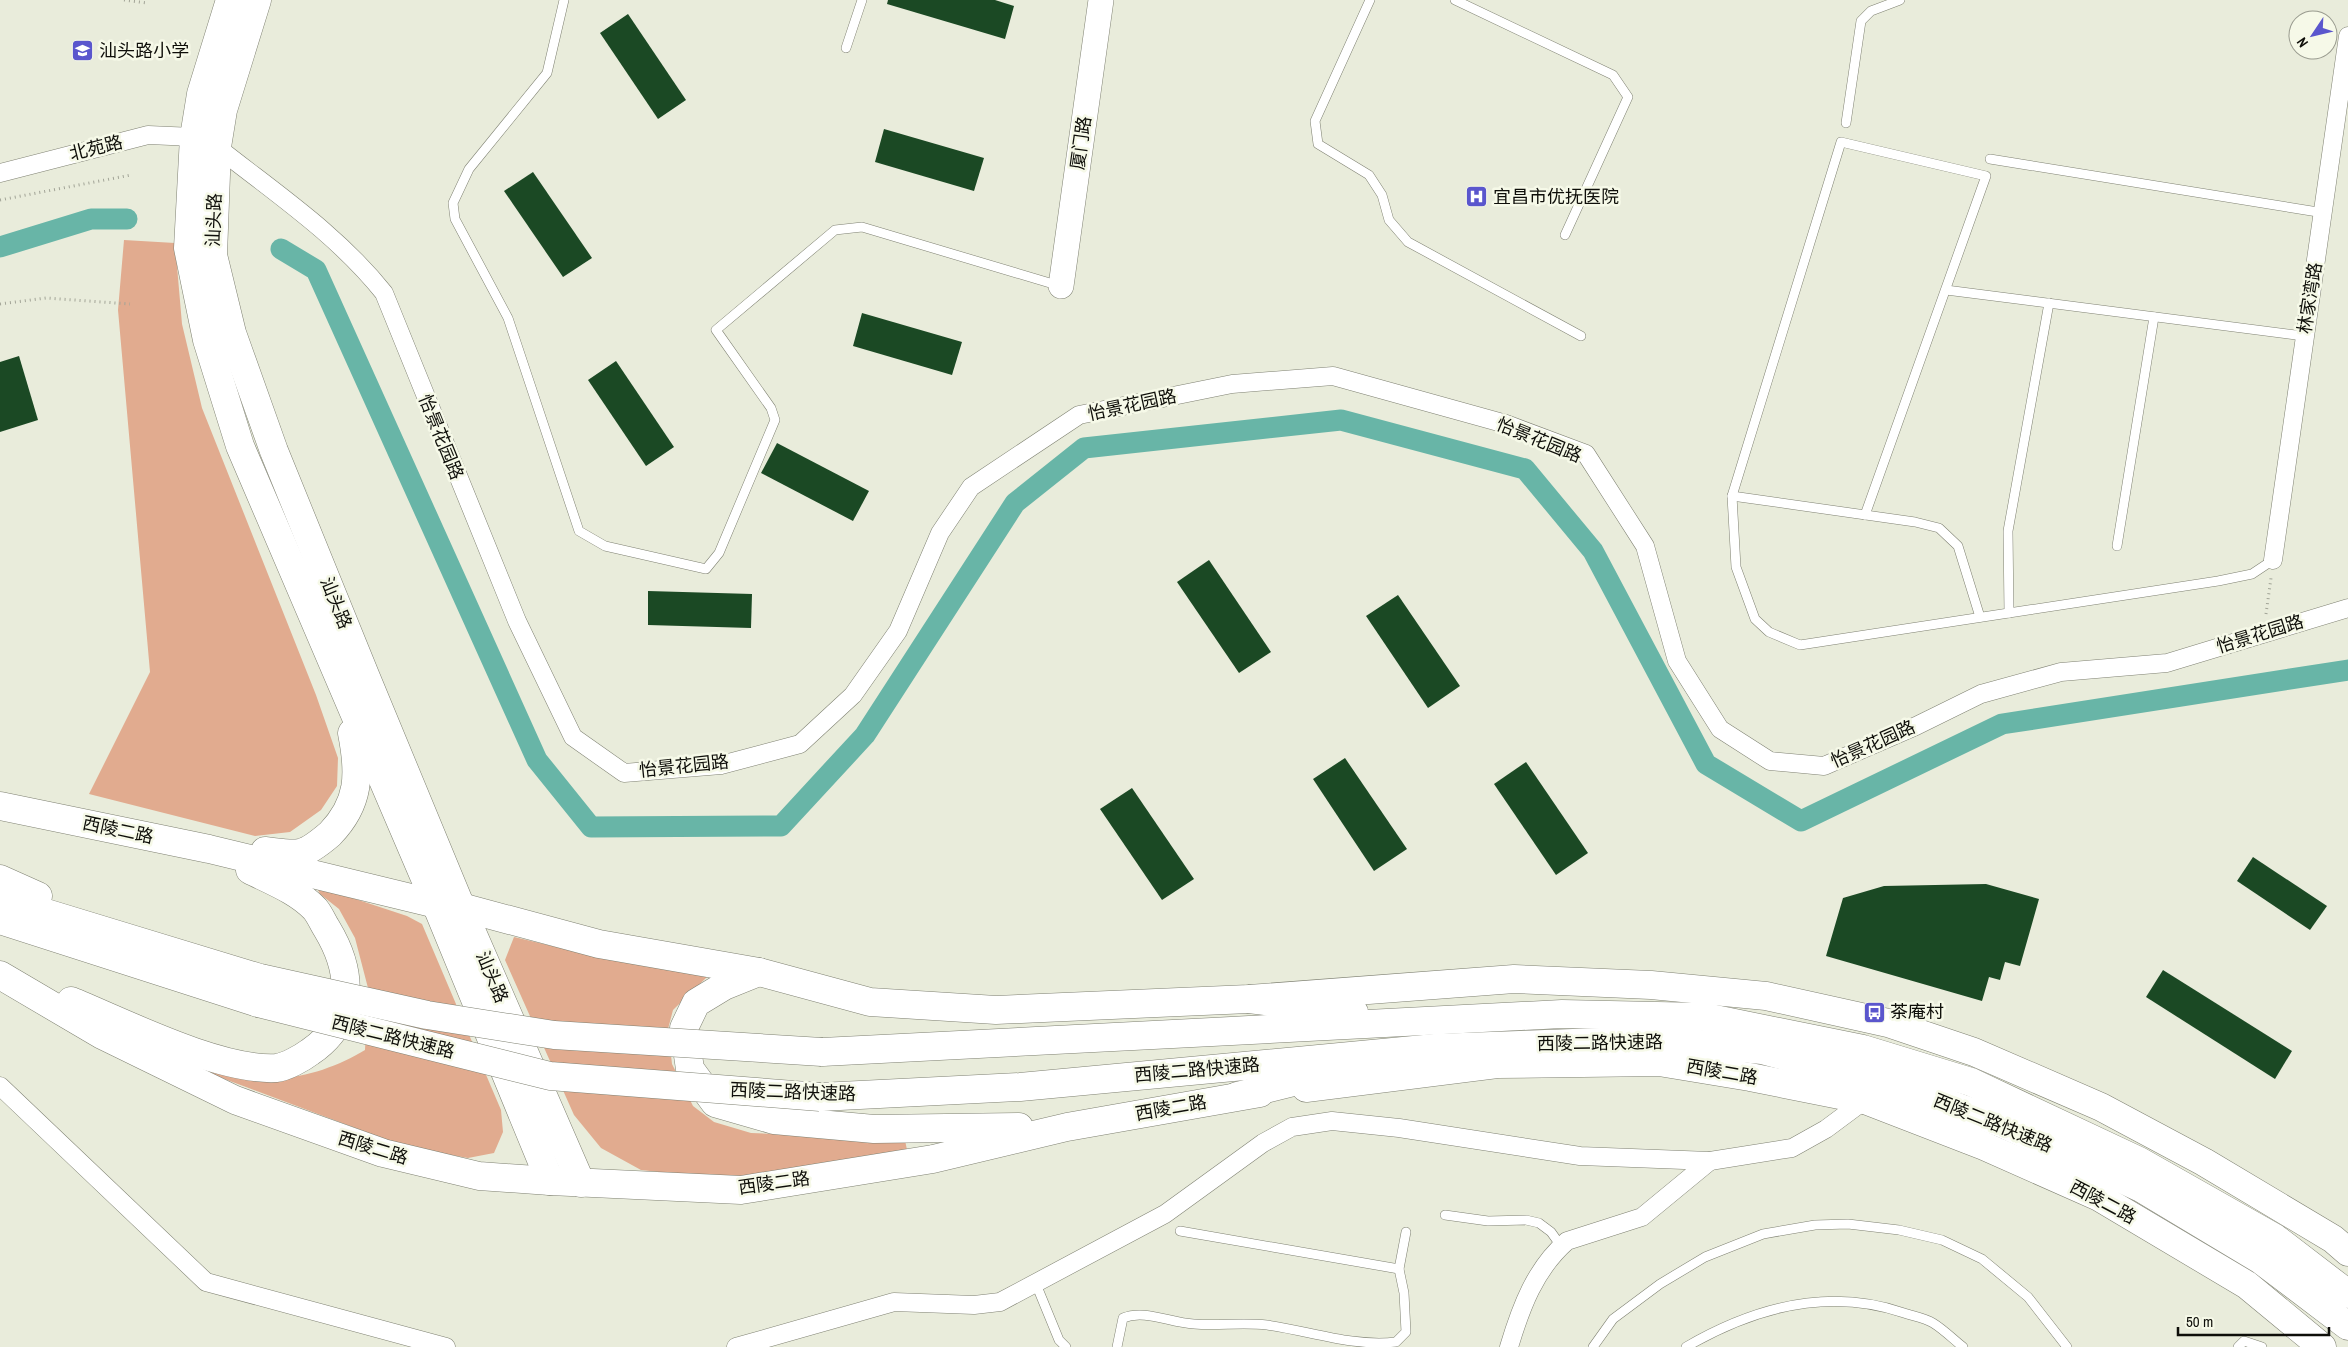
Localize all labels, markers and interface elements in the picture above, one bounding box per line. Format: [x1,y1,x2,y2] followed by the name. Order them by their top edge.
[2288,10,2338,60] north arrow
[2293,34,2312,51] text: N
[99,38,189,63] place label: 汕头路小学
[71,39,95,63] school or university icon: 汕头路小学
[1064,114,1097,171] street label: 厦门路
[67,129,125,166] street label: 北苑路
[1493,184,1619,209] place label: 宜昌市优抚医院
[1465,185,1489,209] hospital icon: 宜昌市优抚医院
[200,193,227,247] street label: 汕头路
[2292,260,2327,335] street label: 林家湾路
[1085,383,1179,426] street label: 怡景花园路
[413,390,470,483] street label: 怡景花园路
[1493,411,1586,468] street label: 怡景花园路
[315,573,358,633] street label: 汕头路
[2213,608,2307,659] street label: 怡景花园路
[1827,714,1919,773] street label: 怡景花园路
[638,748,730,783] street label: 怡景花园路
[80,810,156,849] street label: 西陵二路
[470,947,515,1007] street label: 汕头路
[1890,999,1944,1024] place label: 茶庵村
[1862,1000,1886,1024] bus stop icon: 茶庵村
[329,1009,457,1064] street label: 西陵二路快速路
[1537,1029,1663,1056] street label: 西陵二路快速路
[1133,1052,1261,1087] street label: 西陵二路快速路
[1684,1053,1760,1090] street label: 西陵二路
[730,1077,856,1106] street label: 西陵二路快速路
[1930,1087,2056,1158] street label: 西陵二路快速路
[1133,1089,1209,1126] street label: 西陵二路
[335,1125,411,1170] street label: 西陵二路
[737,1165,811,1200] street label: 西陵二路
[2066,1174,2141,1229] street label: 西陵二路
[2178,1304,2329,1336] scale bar
[2186,1311,2213,1332] text: 50 m

